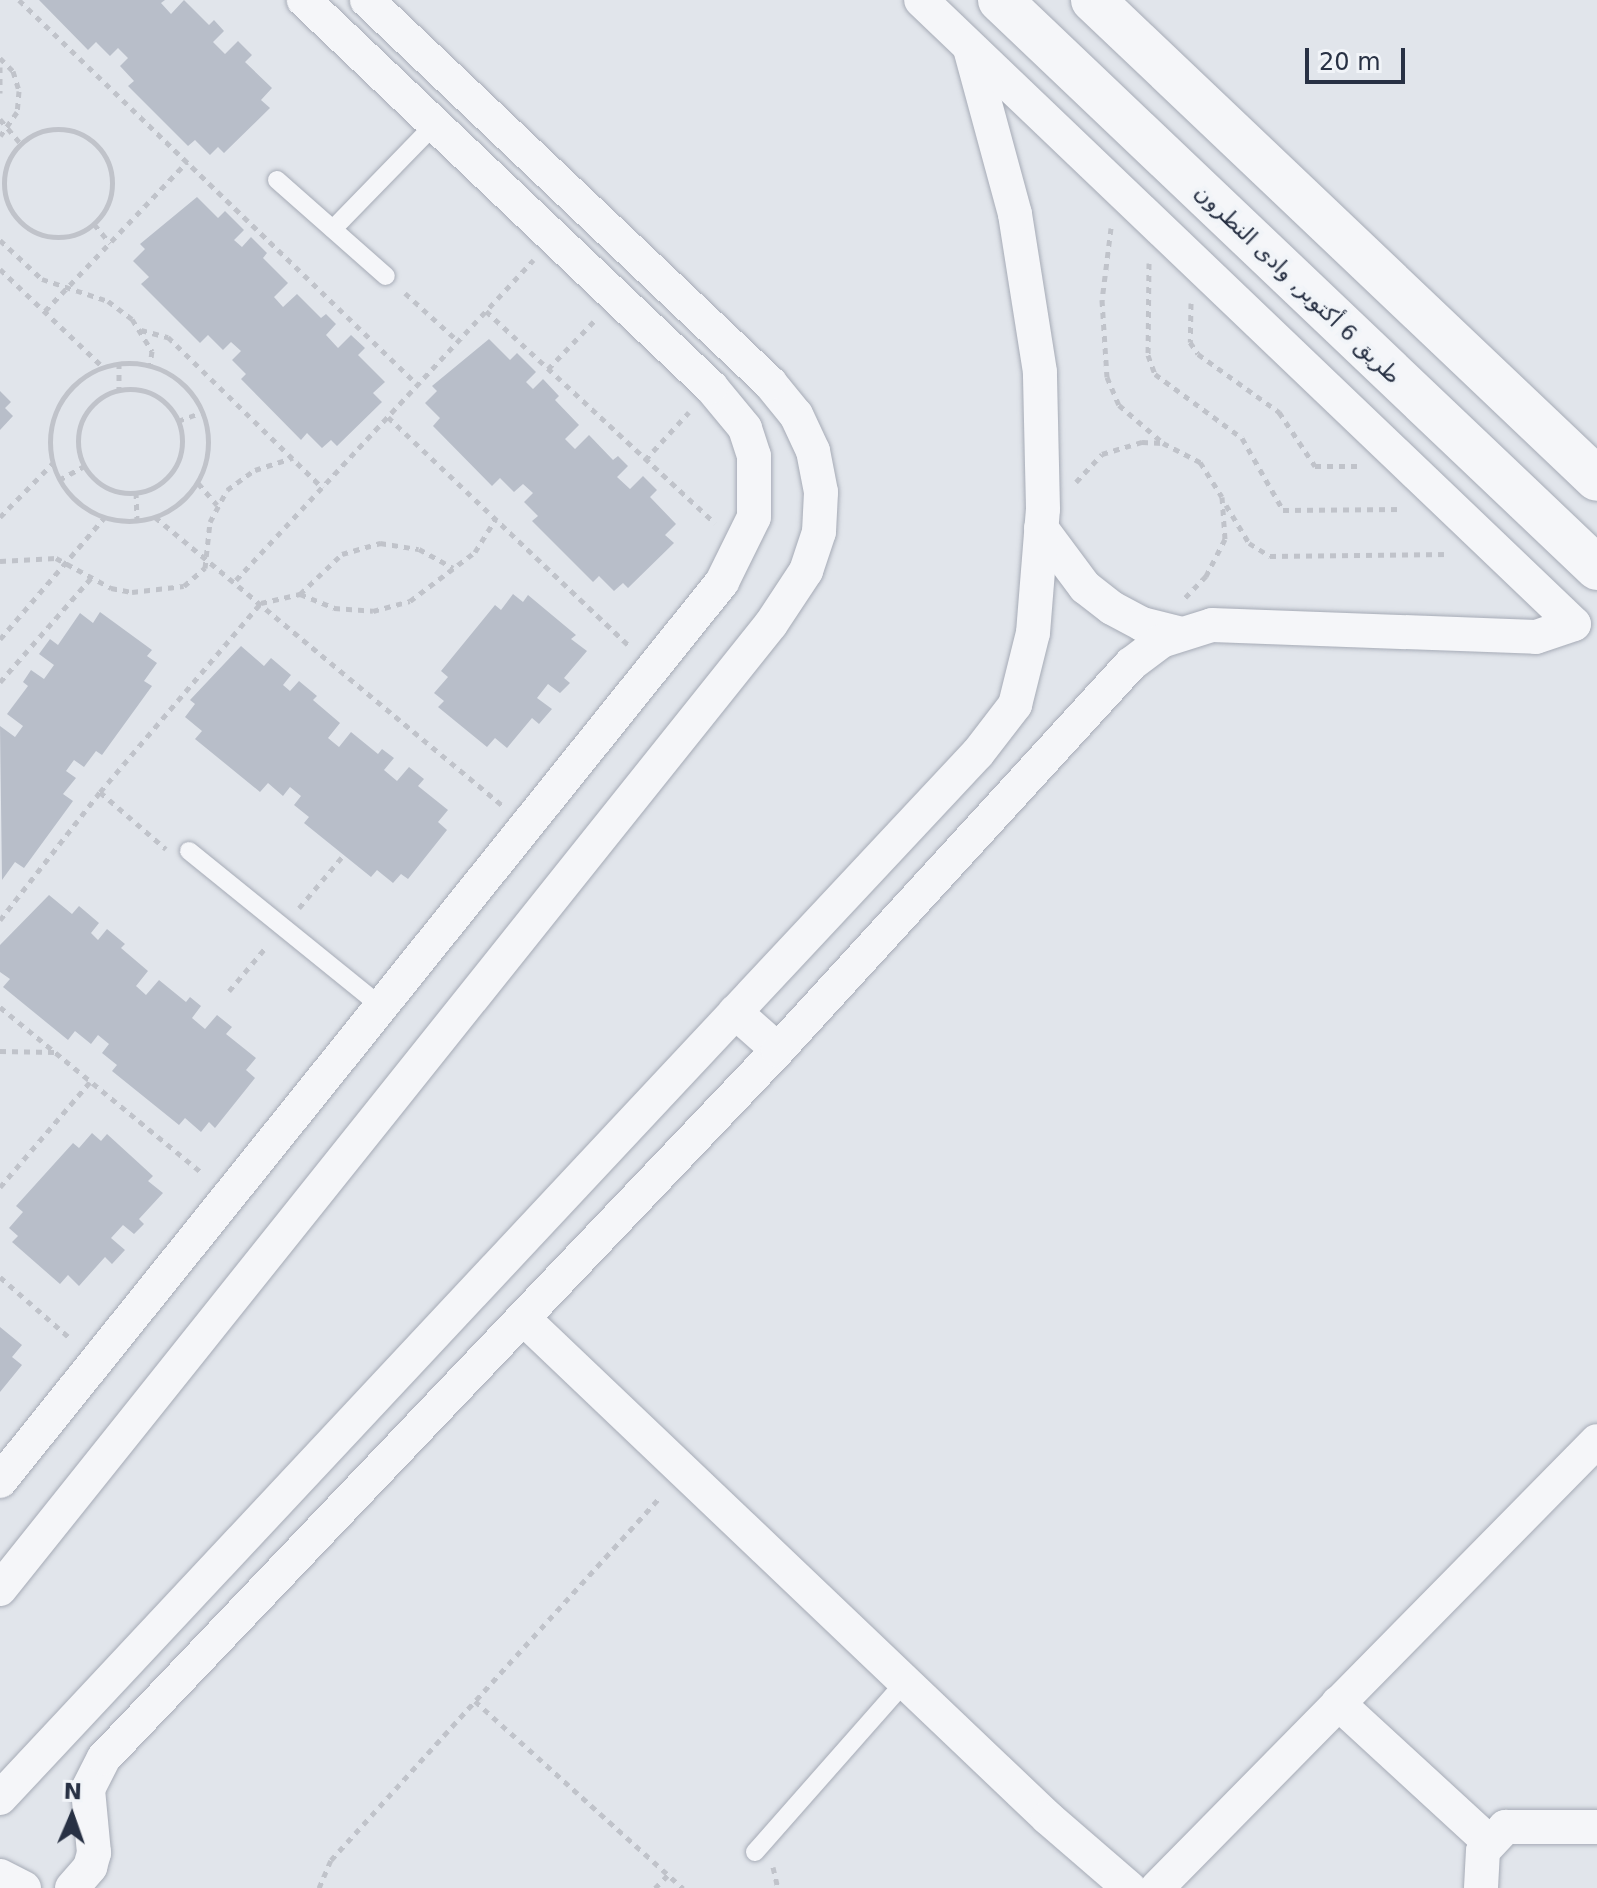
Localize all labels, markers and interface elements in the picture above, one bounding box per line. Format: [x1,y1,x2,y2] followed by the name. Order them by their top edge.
[1309,32,1409,82] scale bar
[1319,48,1381,76] text: 20 m
[1190,179,1406,389] street label: طريق 6 أكتوبر, وادى النطرون
[32,1776,112,1856] north arrow
[63,1779,82,1804] text: N

